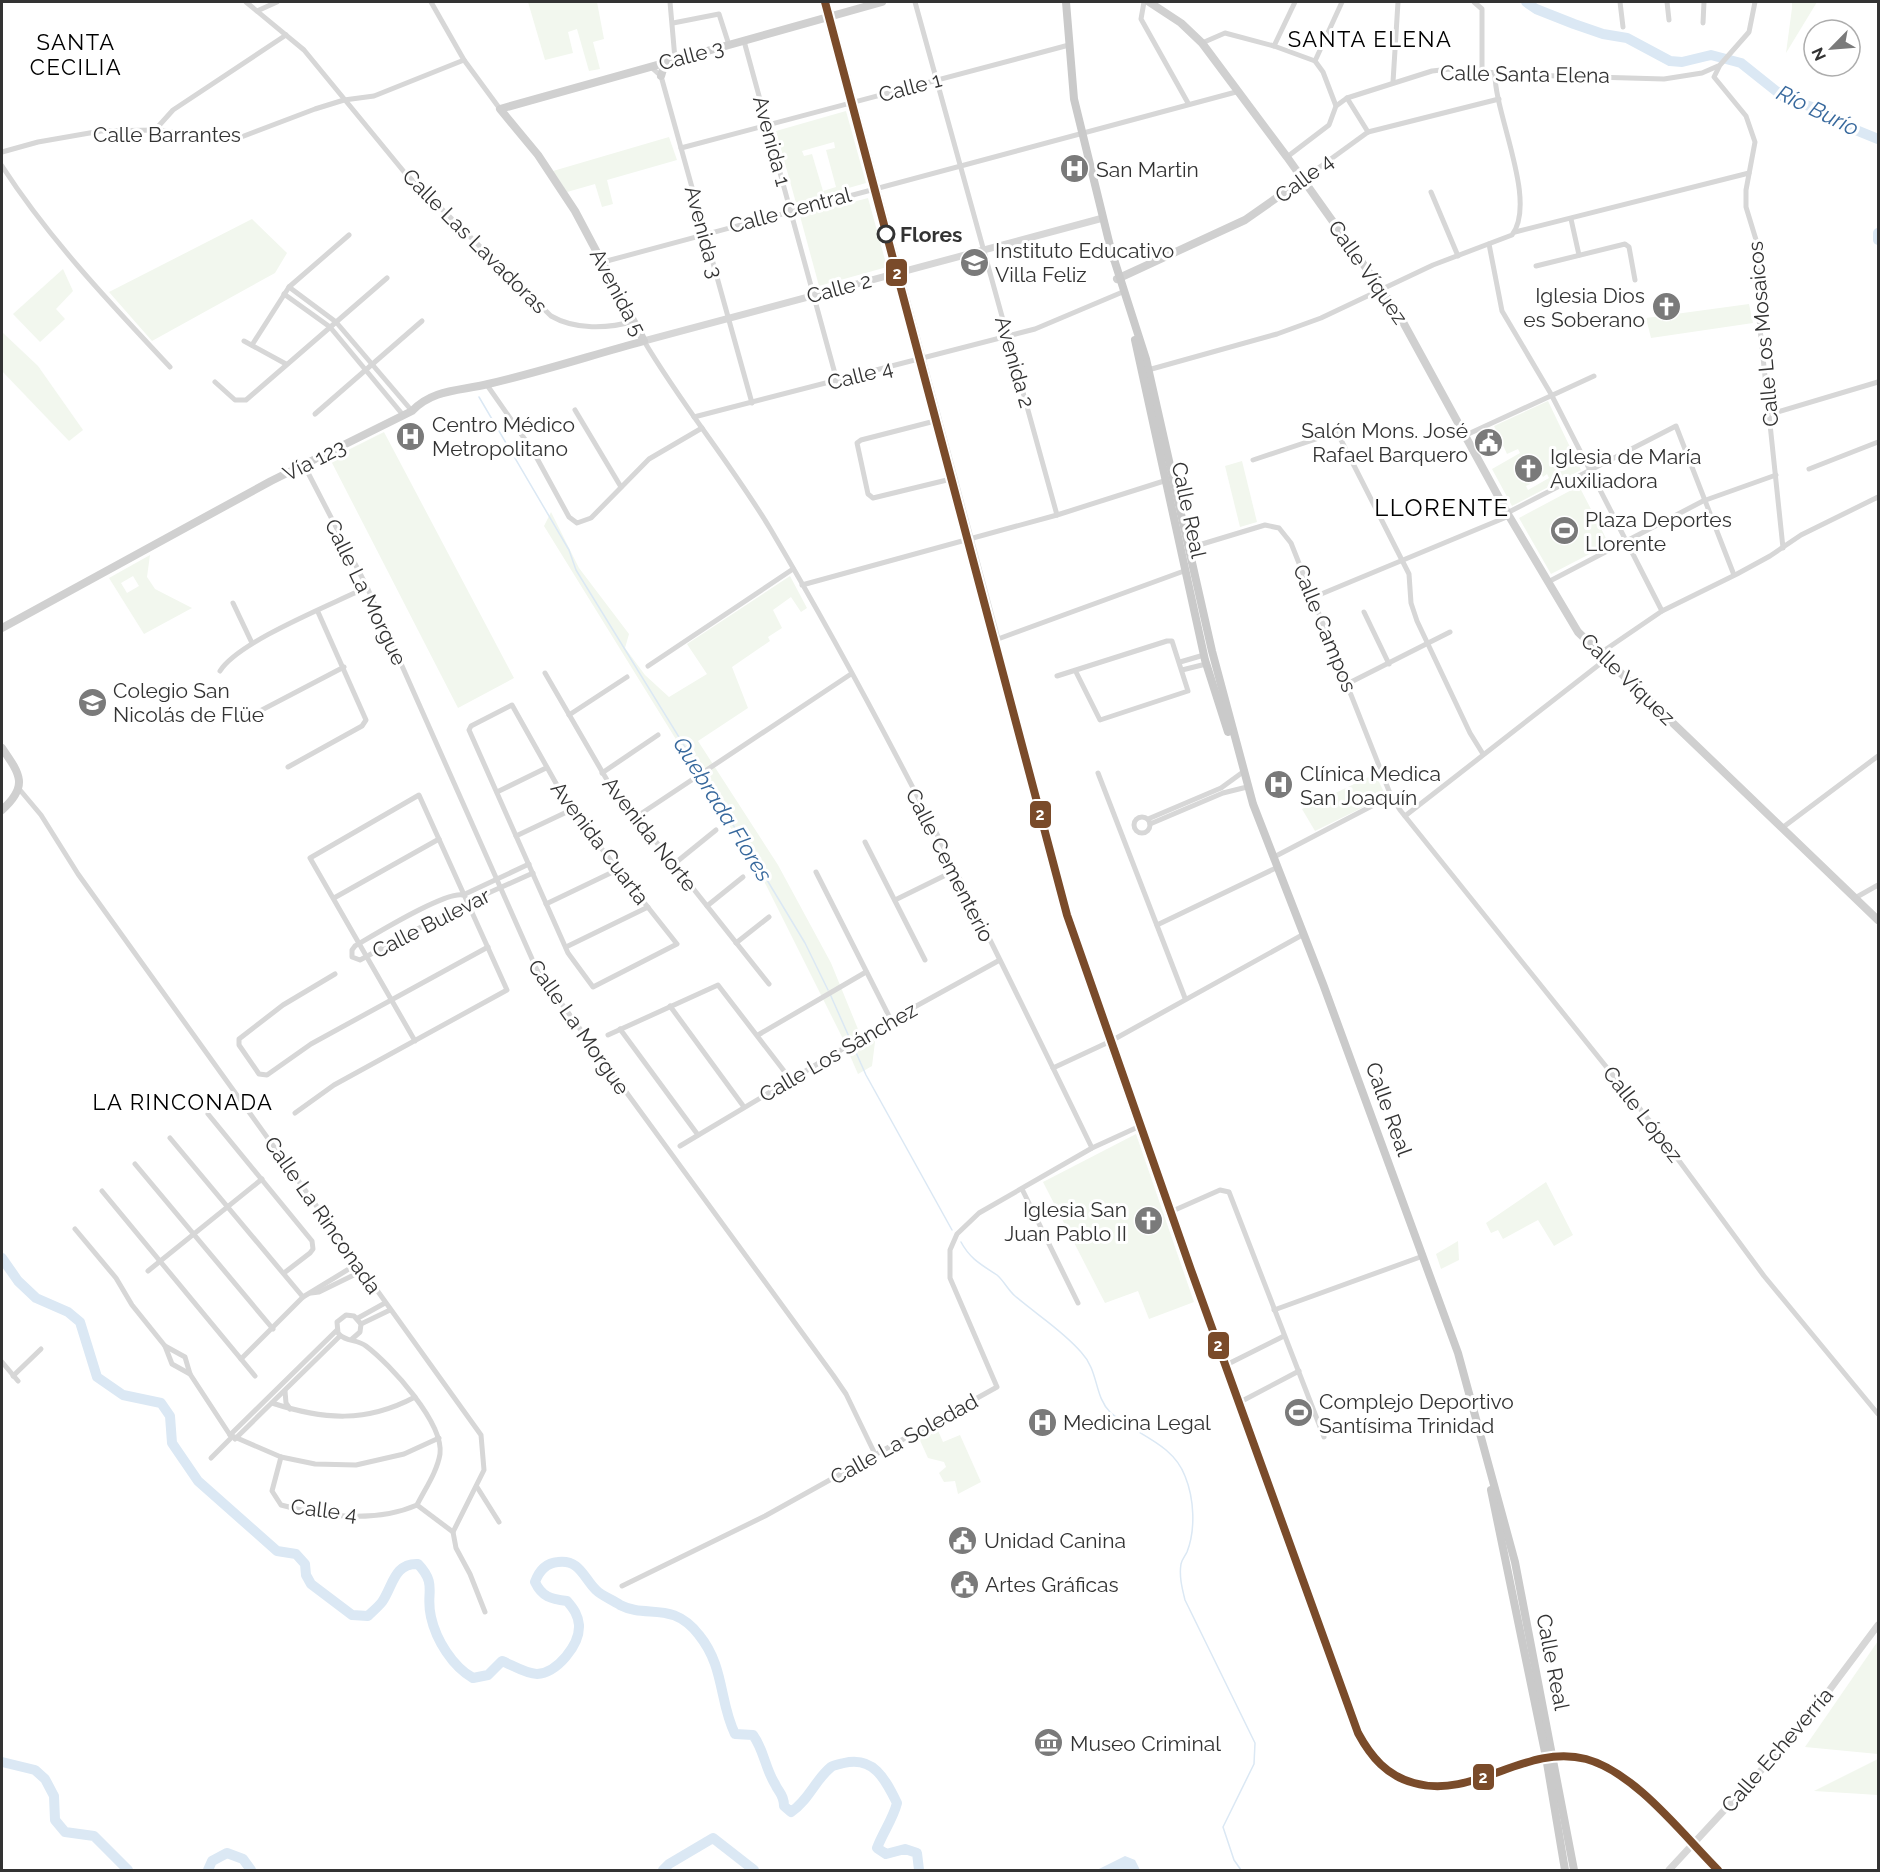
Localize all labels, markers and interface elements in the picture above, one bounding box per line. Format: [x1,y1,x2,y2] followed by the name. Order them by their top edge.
[1802,18,1862,78] north arrow
[1288,26,1452,52] district label: SANTA ELENA
[30,29,122,80] district label: SANTA CECILIA
[656,34,726,76] street label: Calle 3
[1808,45,1830,64] text: N
[1440,60,1610,88] street label: Calle Santa Elena
[876,67,944,107] street label: Calle 1
[1773,79,1863,141] water label: Río Burío
[748,93,796,189] street label: Avenida 1
[93,122,241,147] street label: Calle Barrantes
[1270,148,1338,208] street label: Calle 4
[1059,153,1091,185] hospital icon: San Martin
[1096,157,1199,182] place label: San Martin
[397,163,553,319] street label: Calle Las Lavadoras
[726,182,854,238] street label: Calle Central
[680,183,728,281] street label: Avenida 3
[1323,215,1413,329] street label: Calle Víquez
[900,222,962,247] place label: Flores
[877,225,895,243] marker: Flores
[995,238,1174,287] place label: Instituto Educativo Villa Feliz
[1742,240,1784,428] street label: Calle Los Mosaicos
[585,244,651,340] street label: Avenida 5
[958,246,990,278] school or university icon: Instituto Educativo Villa Feliz
[885,258,908,287] line badge: 2
[892,264,902,283] text: 2
[804,267,874,309] street label: Calle 2
[1523,283,1645,332] place label: Iglesia Dios es Soberano
[1650,291,1682,323] church icon: Iglesia Dios es Soberano
[990,313,1040,411] street label: Avenida 2
[825,355,895,395] street label: Calle 4
[432,412,575,461] place label: Centro Médico Metropolitano
[1301,418,1468,467] place label: Salón Mons. José Rafael Barquero
[395,420,427,452] hospital icon: Centro Médico Metropolitano
[1473,426,1505,458] public building icon: Salón Mons. José Rafael Barquero
[279,434,349,486] street label: Vía 123
[1550,444,1702,493] place label: Iglesia de María Auxiliadora
[1513,452,1545,484] church icon: Iglesia de María Auxiliadora
[1167,460,1211,561] street label: Calle Real
[1374,493,1510,522] district label: LLORENTE
[1585,507,1732,556] place label: Plaza Deportes Llorente
[320,515,412,669] street label: Calle La Morgue
[1548,515,1580,547] sports icon: Plaza Deportes Llorente
[1288,560,1362,696] street label: Calle Campos
[1576,628,1680,730] street label: Calle Víquez
[113,678,264,727] place label: Colegio San Nicolás de Flüe
[76,686,108,718] school or university icon: Colegio San Nicolás de Flüe
[668,732,778,886] water label: Quebrada Flores
[1300,761,1441,810] place label: Clínica Medica San Joaquín
[1263,769,1295,801] hospital icon: Clínica Medica San Joaquín
[598,772,702,896] street label: Avenida Norte
[546,777,654,909] street label: Avenida Cuarta
[900,784,1000,946] street label: Calle Cementerio
[1029,800,1052,829] line badge: 2
[1035,805,1045,824] text: 2
[368,882,495,963] street label: Calle Bulevar
[523,954,635,1100] street label: Calle La Morgue
[755,997,921,1107] street label: Calle Los Sánchez
[1361,1059,1418,1159] street label: Calle Real
[1598,1061,1688,1167] street label: Calle López
[93,1089,273,1115] district label: LA RINCONADA
[259,1131,387,1299] street label: Calle La Rinconada
[1004,1197,1127,1246] place label: Iglesia San Juan Pablo II
[1132,1205,1164,1237] church icon: Iglesia San Juan Pablo II
[1207,1331,1230,1360] line badge: 2
[1213,1336,1223,1355] text: 2
[826,1388,982,1490] street label: Calle La Soledad
[1319,1389,1514,1438] place label: Complejo Deportivo Santísima Trinidad
[1282,1397,1314,1429] sports icon: Complejo Deportivo Santísima Trinidad
[1026,1406,1058,1438] hospital icon: Medicina Legal
[1063,1410,1211,1435] place label: Medicina Legal
[290,1494,358,1526] street label: Calle 4
[947,1524,979,1556] public building icon: Unidad Canina
[984,1528,1126,1553] place label: Unidad Canina
[948,1568,980,1600] public building icon: Artes Gráficas
[985,1572,1119,1597] place label: Artes Gráficas
[1531,1612,1575,1713] street label: Calle Real
[1716,1683,1838,1817] street label: Calle Echeverría
[1033,1727,1065,1759] museum icon: Museo Criminal
[1070,1731,1221,1756] place label: Museo Criminal
[1472,1763,1495,1791] line badge: 2
[1478,1768,1488,1787] text: 2

